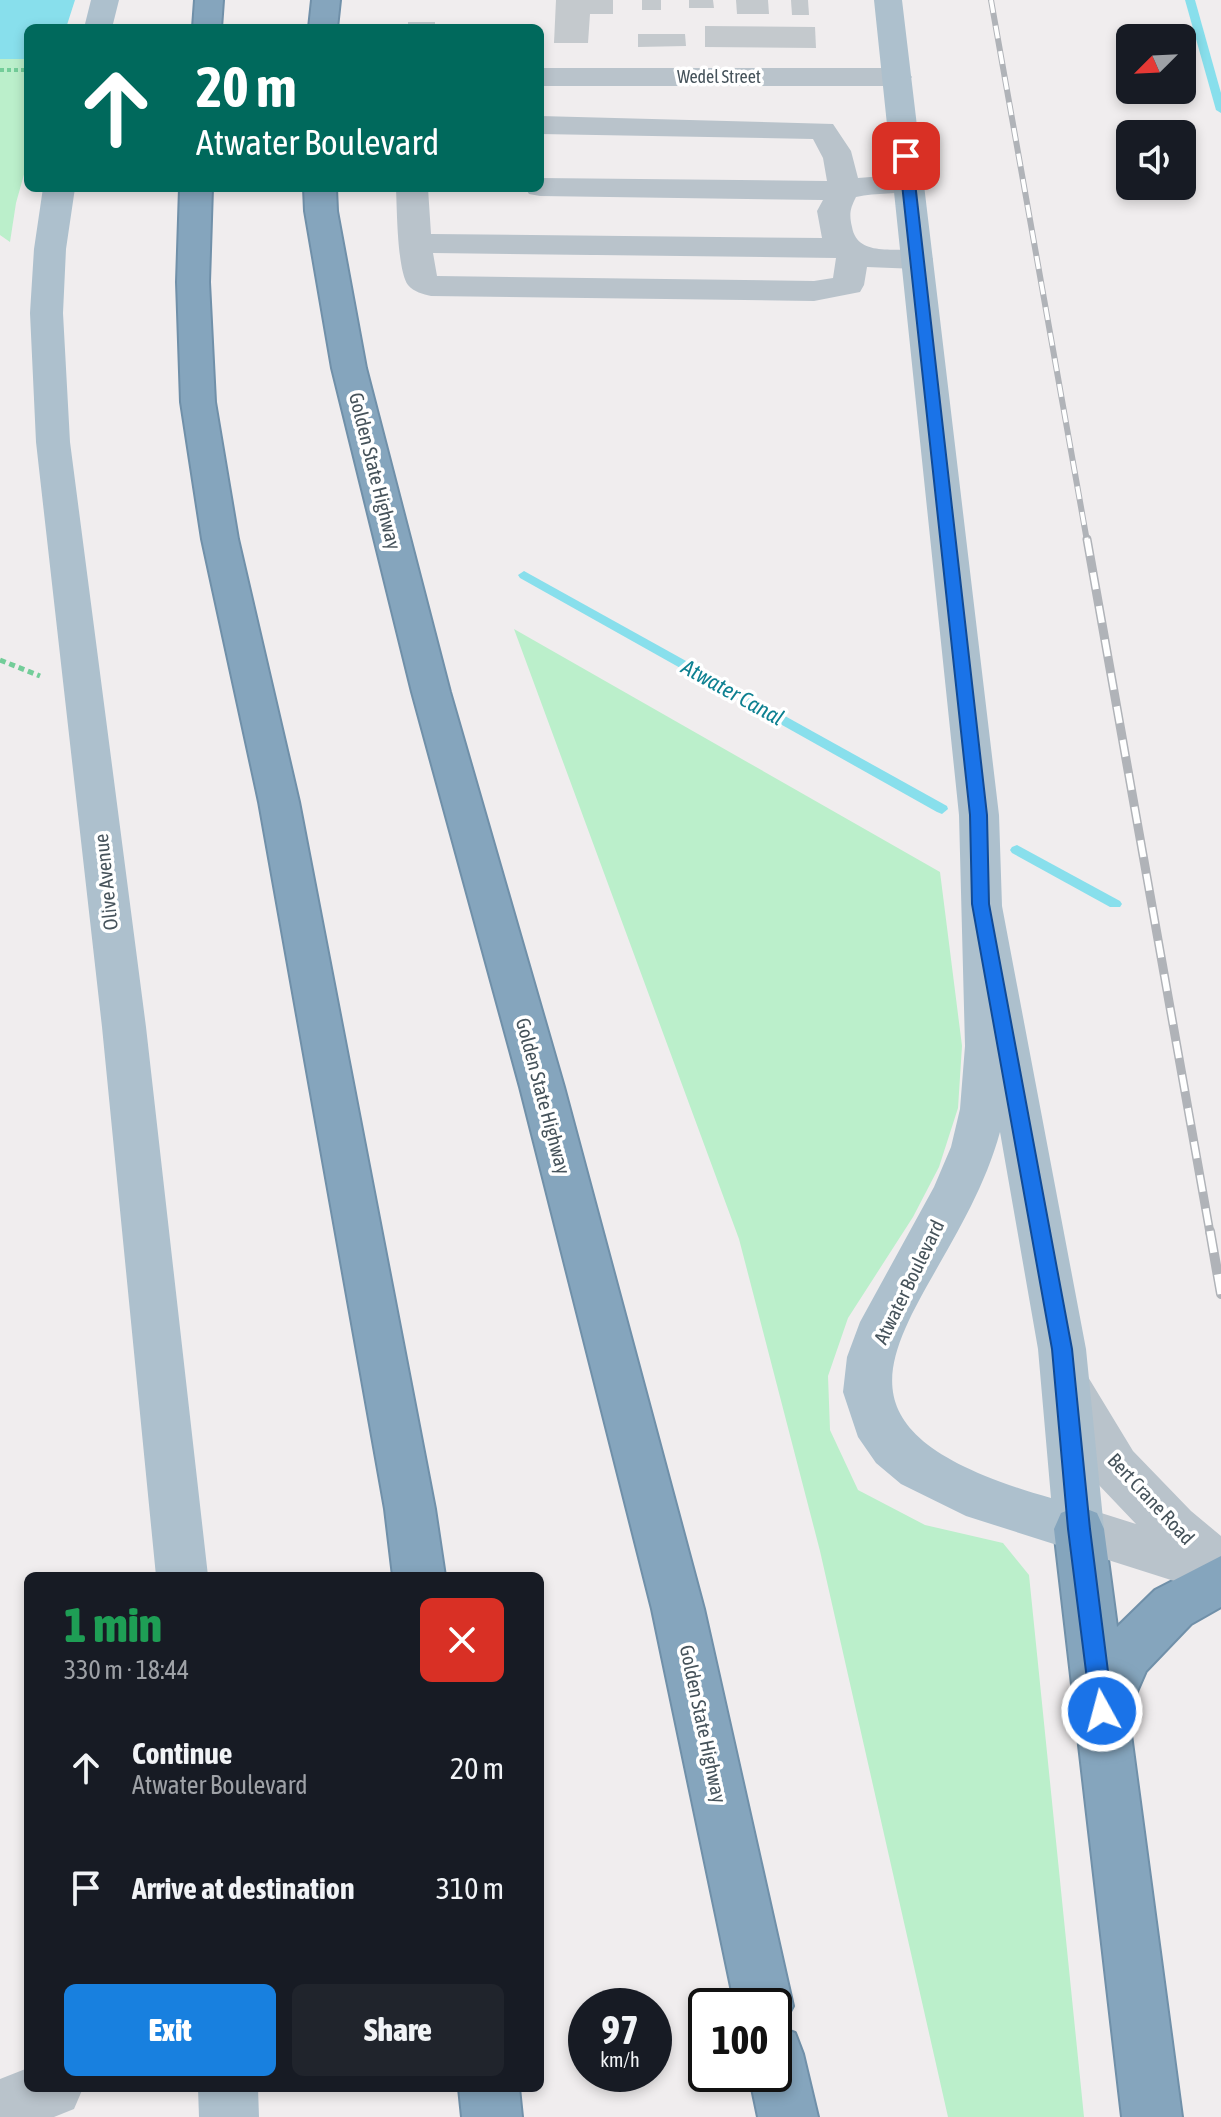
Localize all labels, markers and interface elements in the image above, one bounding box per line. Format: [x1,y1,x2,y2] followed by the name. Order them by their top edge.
[1116,24,1196,104] north arrow
[1116,24,1196,200] map controls
[196,55,297,119] text: 20 m
[64,56,168,160] icon: ahead
[677,66,761,87] street label: Wedel Street
[1116,120,1196,200] button: sound
[196,121,439,163] text: Atwater Boulevard
[872,122,940,190] pin
[884,134,928,178] icon: arrive
[345,390,406,552] street label: Golden State Highway
[677,653,789,731] water label: Atwater Canal
[89,833,122,931] street label: Olive Avenue
[512,1015,575,1176] street label: Golden State Highway
[869,1216,949,1348] street label: Atwater Boulevard
[1103,1448,1199,1549] street label: Bert Crane Road
[64,1597,162,1652] text: 1 min
[420,1598,504,1682] button: close
[676,1643,731,1805] street label: Golden State Highway
[64,1655,189,1685] text: 330 m · 18:44
[1060,1669,1144,1753] position arrow
[132,1736,232,1770] text: Continue
[64,1746,108,1790] icon: ahead
[450,1751,504,1785] text: 20 m
[132,1770,308,1800] text: Atwater Boulevard
[64,1866,108,1910] icon: arrive
[132,1871,354,1905] text: Arrive at destination
[436,1871,504,1905] text: 310 m
[64,1984,276,2076] button: Exit
[292,1984,504,2076] button: Share
[688,1988,792,2092] speed limit sign: 100
[601,2007,639,2052] text: 97
[600,2048,640,2071] text: km/h

